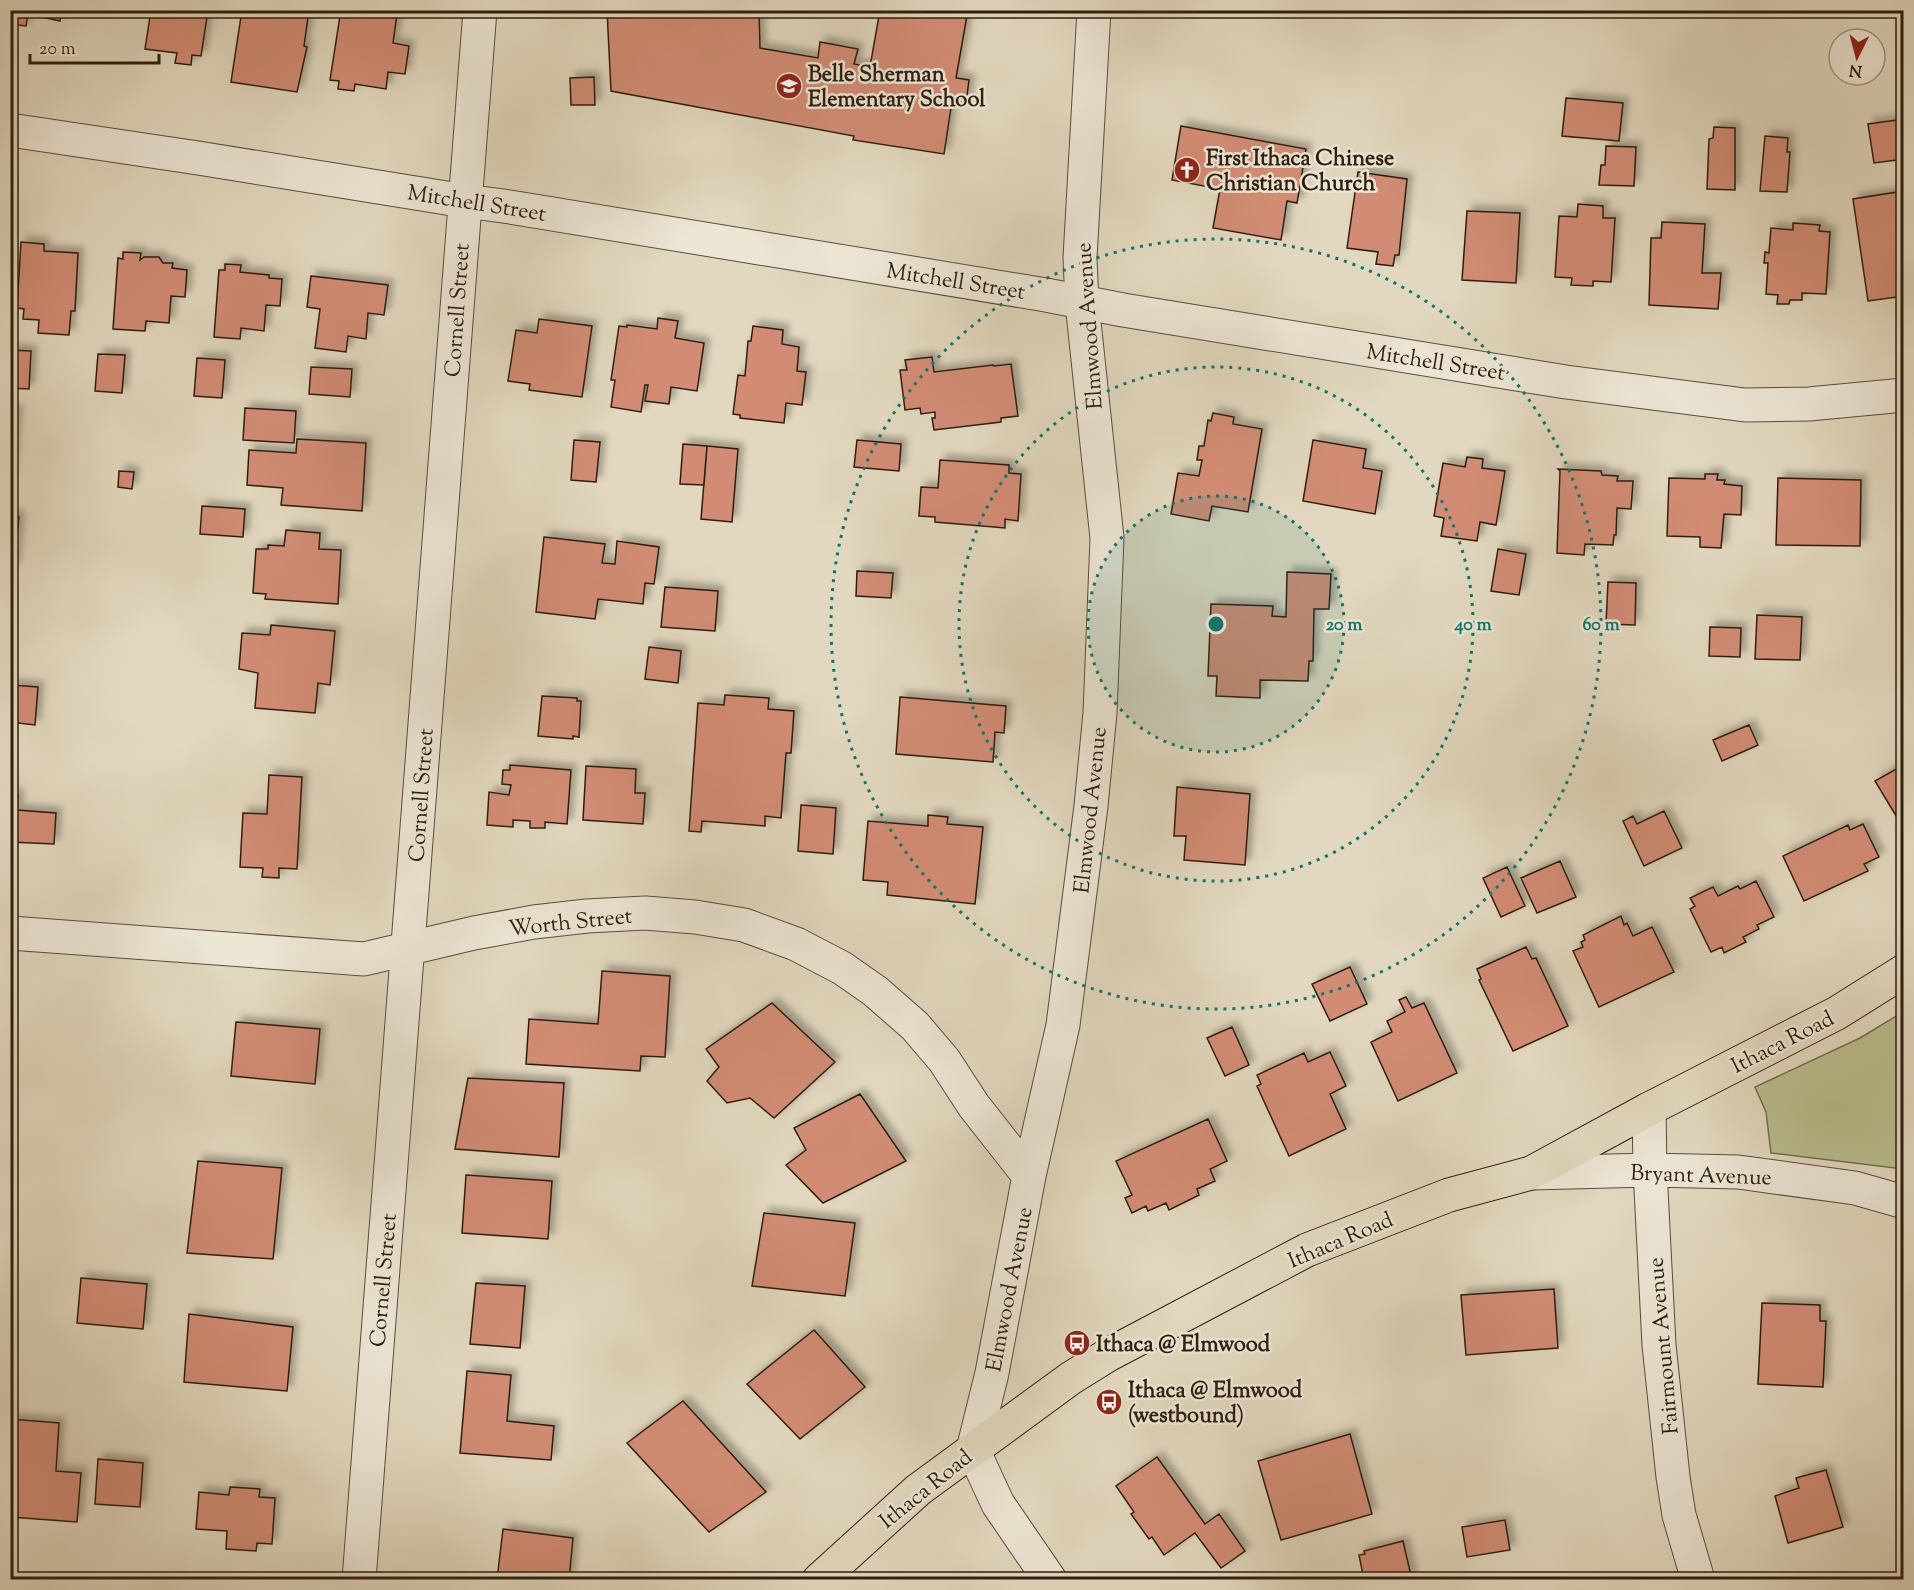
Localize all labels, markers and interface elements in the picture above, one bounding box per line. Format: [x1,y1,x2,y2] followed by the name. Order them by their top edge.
[30,27,159,65] scale bar
[1827,27,1887,87] north arrow
[39,37,76,63] text: 20 m
[1848,57,1863,82] text: N
[808,60,986,117] place label: Belle Sherman Elementary School
[774,71,804,101] school or university icon: Belle Sherman Elementary School
[1206,144,1394,201] place label: First Ithaca Chinese Christian Church
[1172,155,1202,185] church icon: First Ithaca Chinese Christian Church
[405,178,549,232] street label: Mitchell Street
[1069,241,1113,410] street label: Elmwood Avenue
[438,242,480,378] street label: Cornell Street
[884,256,1028,310] street label: Mitchell Street
[1364,337,1508,391] street label: Mitchell Street
[1326,613,1362,639] text: 20 m
[1453,613,1492,639] text: 40 m
[1582,613,1620,639] text: 60 m
[1206,614,1226,634] centre of rings
[1067,725,1117,895] street label: Elmwood Avenue
[402,727,444,863] street label: Cornell Street
[507,902,634,946] street label: Worth Street
[1726,1004,1840,1083] street label: Ithaca Road
[1630,1159,1772,1195] street label: Bryant Avenue
[979,1204,1043,1375] street label: Elmwood Avenue
[1284,1205,1399,1278] street label: Ithaca Road
[363,1212,407,1348] street label: Cornell Street
[1641,1256,1689,1436] street label: Fairmount Avenue
[1062,1328,1092,1358] bus stop icon: Ithaca @ Elmwood
[1096,1330,1271,1362] place label: Ithaca @ Elmwood
[1128,1376,1303,1433] place label: Ithaca @ Elmwood (westbound)
[1094,1387,1124,1417] bus stop icon: Ithaca @ Elmwood (westbound)
[873,1443,980,1538] street label: Ithaca Road

